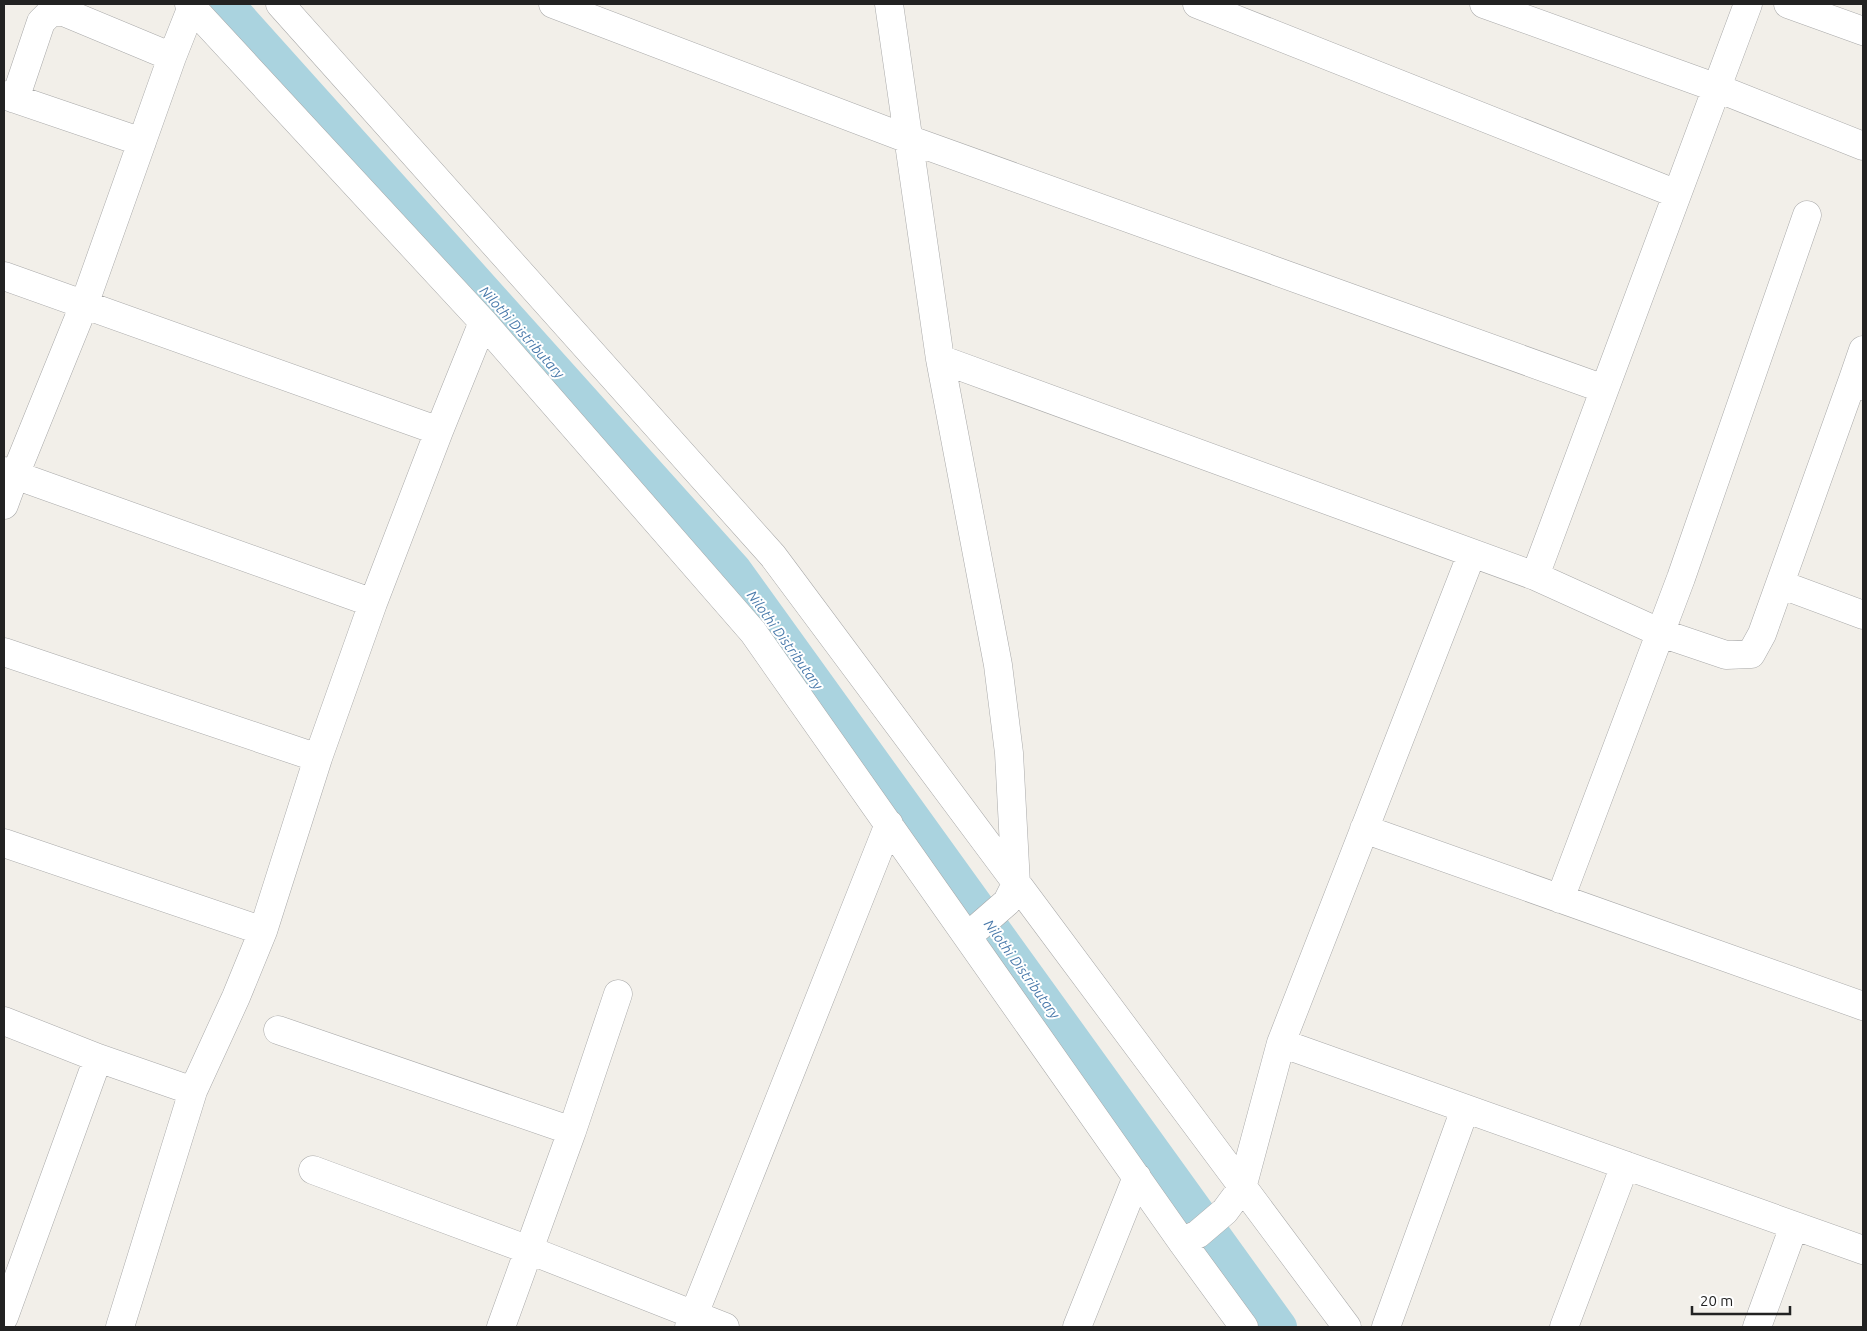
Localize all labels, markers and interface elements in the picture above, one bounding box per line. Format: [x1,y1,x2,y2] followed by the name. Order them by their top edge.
[476,283,568,382] water label: Nilothi Distributary
[744,587,826,693] water label: Nilothi Distributary
[981,916,1063,1022] water label: Nilothi Distributary
[1692,1284,1790,1316] scale bar
[1700,1292,1733,1309] text: 20 m

